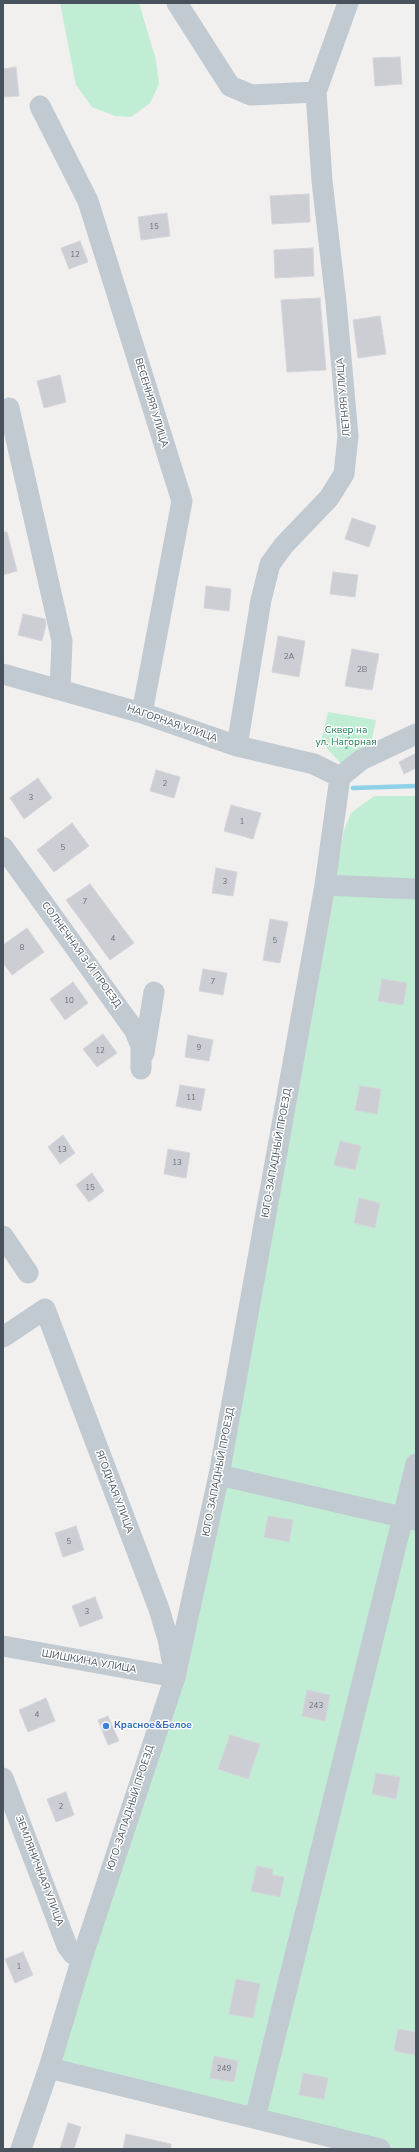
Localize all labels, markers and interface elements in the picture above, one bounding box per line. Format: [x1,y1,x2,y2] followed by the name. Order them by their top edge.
[149,222,159,232] house number: 15
[70,250,80,260] house number: 12
[132,357,170,449] street label: ВЕСЕННЯЯ УЛИЦА
[335,357,353,437] street label: ЛЕТНЯЯ УЛИЦА
[284,652,294,662] house number: 2А
[357,665,367,675] house number: 2В
[125,703,219,745] street label: НАГОРНАЯ УЛИЦА
[315,725,377,748] park label: Сквер на ул. Нагорная
[163,779,167,789] house number: 2
[29,793,33,803] house number: 3
[240,817,244,827] house number: 1
[61,843,65,853] house number: 5
[223,877,227,887] house number: 3
[83,897,87,907] house number: 7
[39,900,123,1010] street label: СОЛНЕЧНАЯ 3-Й ПРОЕЗД
[111,934,115,944] house number: 4
[273,936,277,946] house number: 5
[20,943,24,953] house number: 8
[211,977,215,987] house number: 7
[64,996,74,1006] house number: 10
[197,1043,201,1053] house number: 9
[95,1046,105,1056] house number: 12
[260,1087,294,1219] street label: ЮГО-ЗАПАДНЫЙ ПРОЕЗД
[186,1093,196,1103] house number: 11
[57,1145,67,1155] house number: 13
[172,1158,182,1168] house number: 13
[85,1183,95,1193] house number: 15
[201,1407,237,1537] street label: ЮГО-ЗАПАДНЫЙ ПРОЕЗД
[93,1449,135,1535] street label: ЯГОДНАЯ УЛИЦА
[67,1537,71,1547] house number: 5
[85,1607,89,1617] house number: 3
[41,1648,137,1676] street label: ШИШКИНА УЛИЦА
[309,1701,323,1711] house number: 243
[35,1710,39,1720] house number: 4
[114,1720,192,1732] place label: Красное&Белое
[101,1721,111,1731] marker: Красное&Белое
[105,1744,157,1872] street label: ЮГО-ЗАПАДНЫЙ ПРОЕЗД
[59,1802,63,1812] house number: 2
[12,1814,66,1928] street label: ЗЕМЛЯНИЧНАЯ УЛИЦА
[17,1962,21,1972] house number: 1
[217,2064,231,2074] house number: 249

